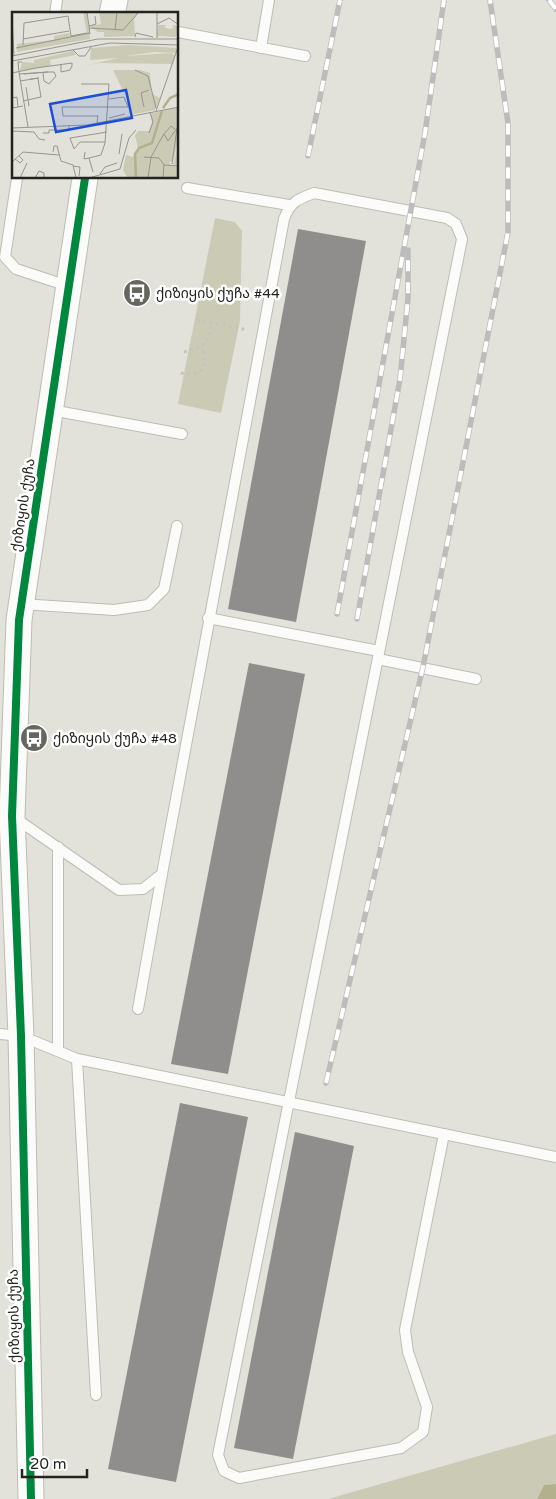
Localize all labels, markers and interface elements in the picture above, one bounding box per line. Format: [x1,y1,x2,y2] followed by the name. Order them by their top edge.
[12,12,179,179] inset map
[122,278,152,308] bus stop icon: ქიზიყის ქუჩა #44
[156,285,280,302] place label: ქიზიყის ქუჩა #44
[7,457,39,553] street label: ქიზიყის ქუჩა
[19,723,49,753] bus stop icon: ქიზიყის ქუჩა #48
[53,730,177,747] place label: ქიზიყის ქუჩა #48
[5,1269,23,1363] street label: ქიზიყის ქუჩა
[22,1446,88,1478] scale bar
[30,1455,67,1473] text: 20 m

